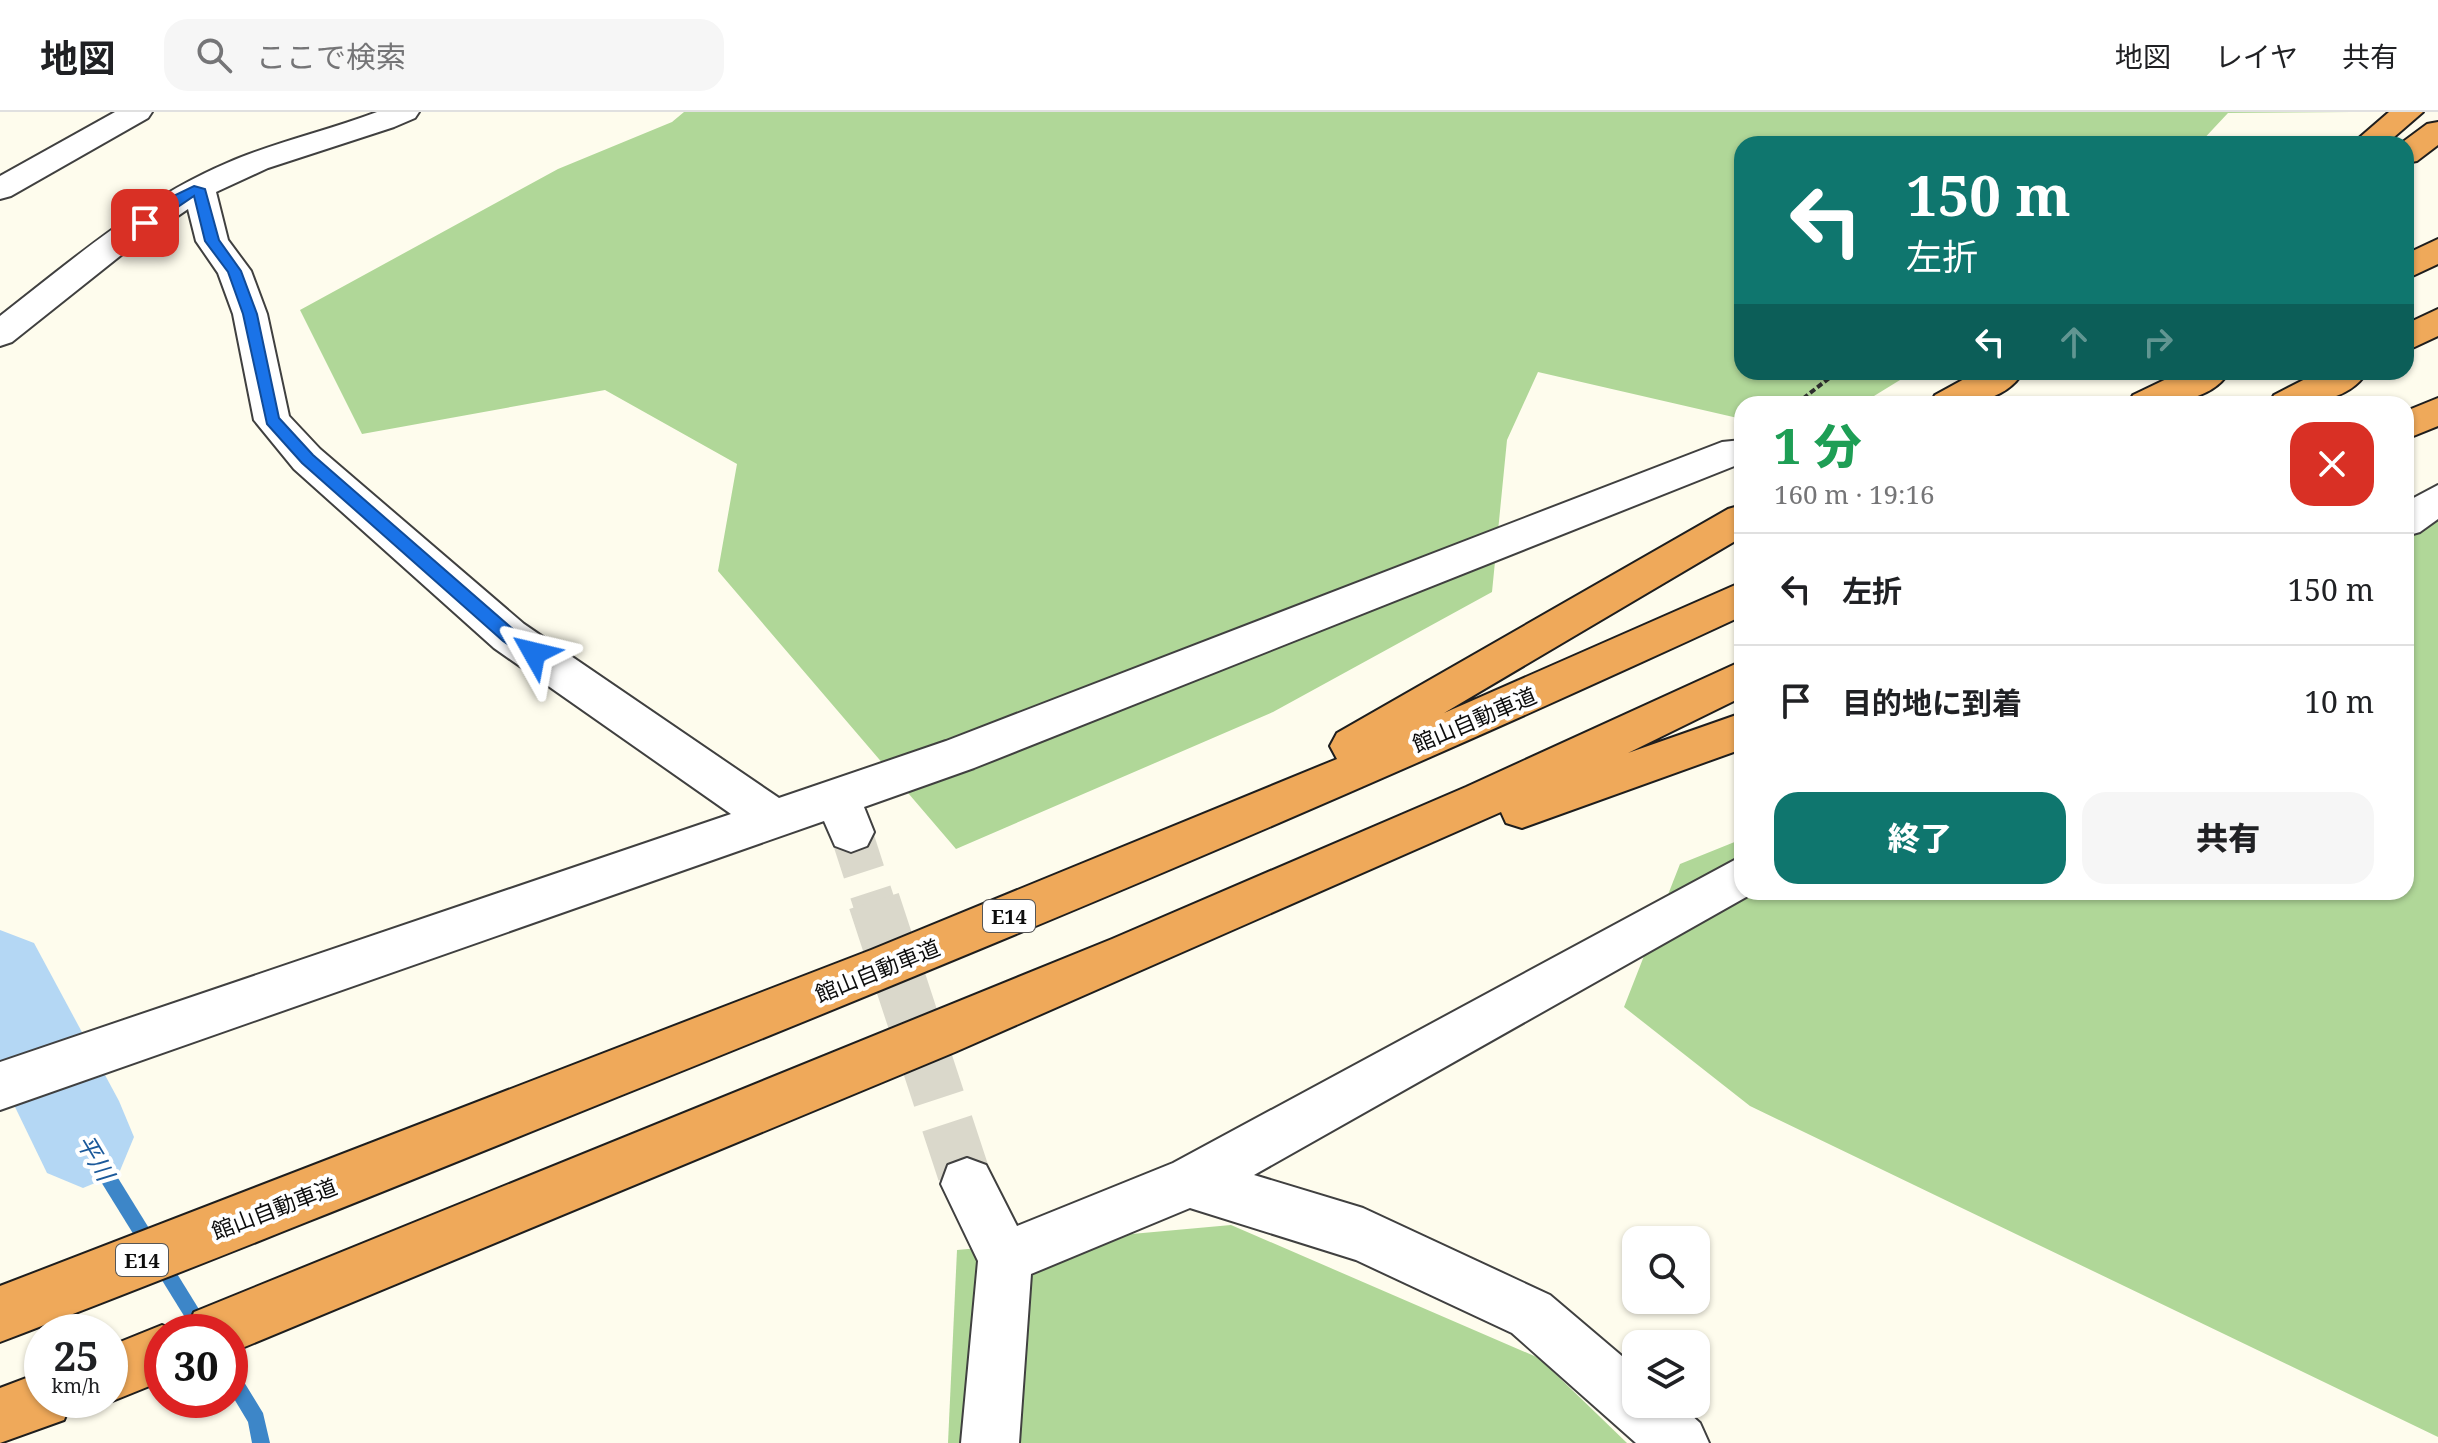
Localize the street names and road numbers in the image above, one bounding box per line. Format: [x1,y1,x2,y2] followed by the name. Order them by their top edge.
[1407,679,1541,759] street label: 館山自動車道
[983,900,1035,932] road number: E14
[810,931,944,1009] street label: 館山自動車道
[207,1170,341,1246] street label: 館山自動車道
[116,1244,168,1276] road number: E14

